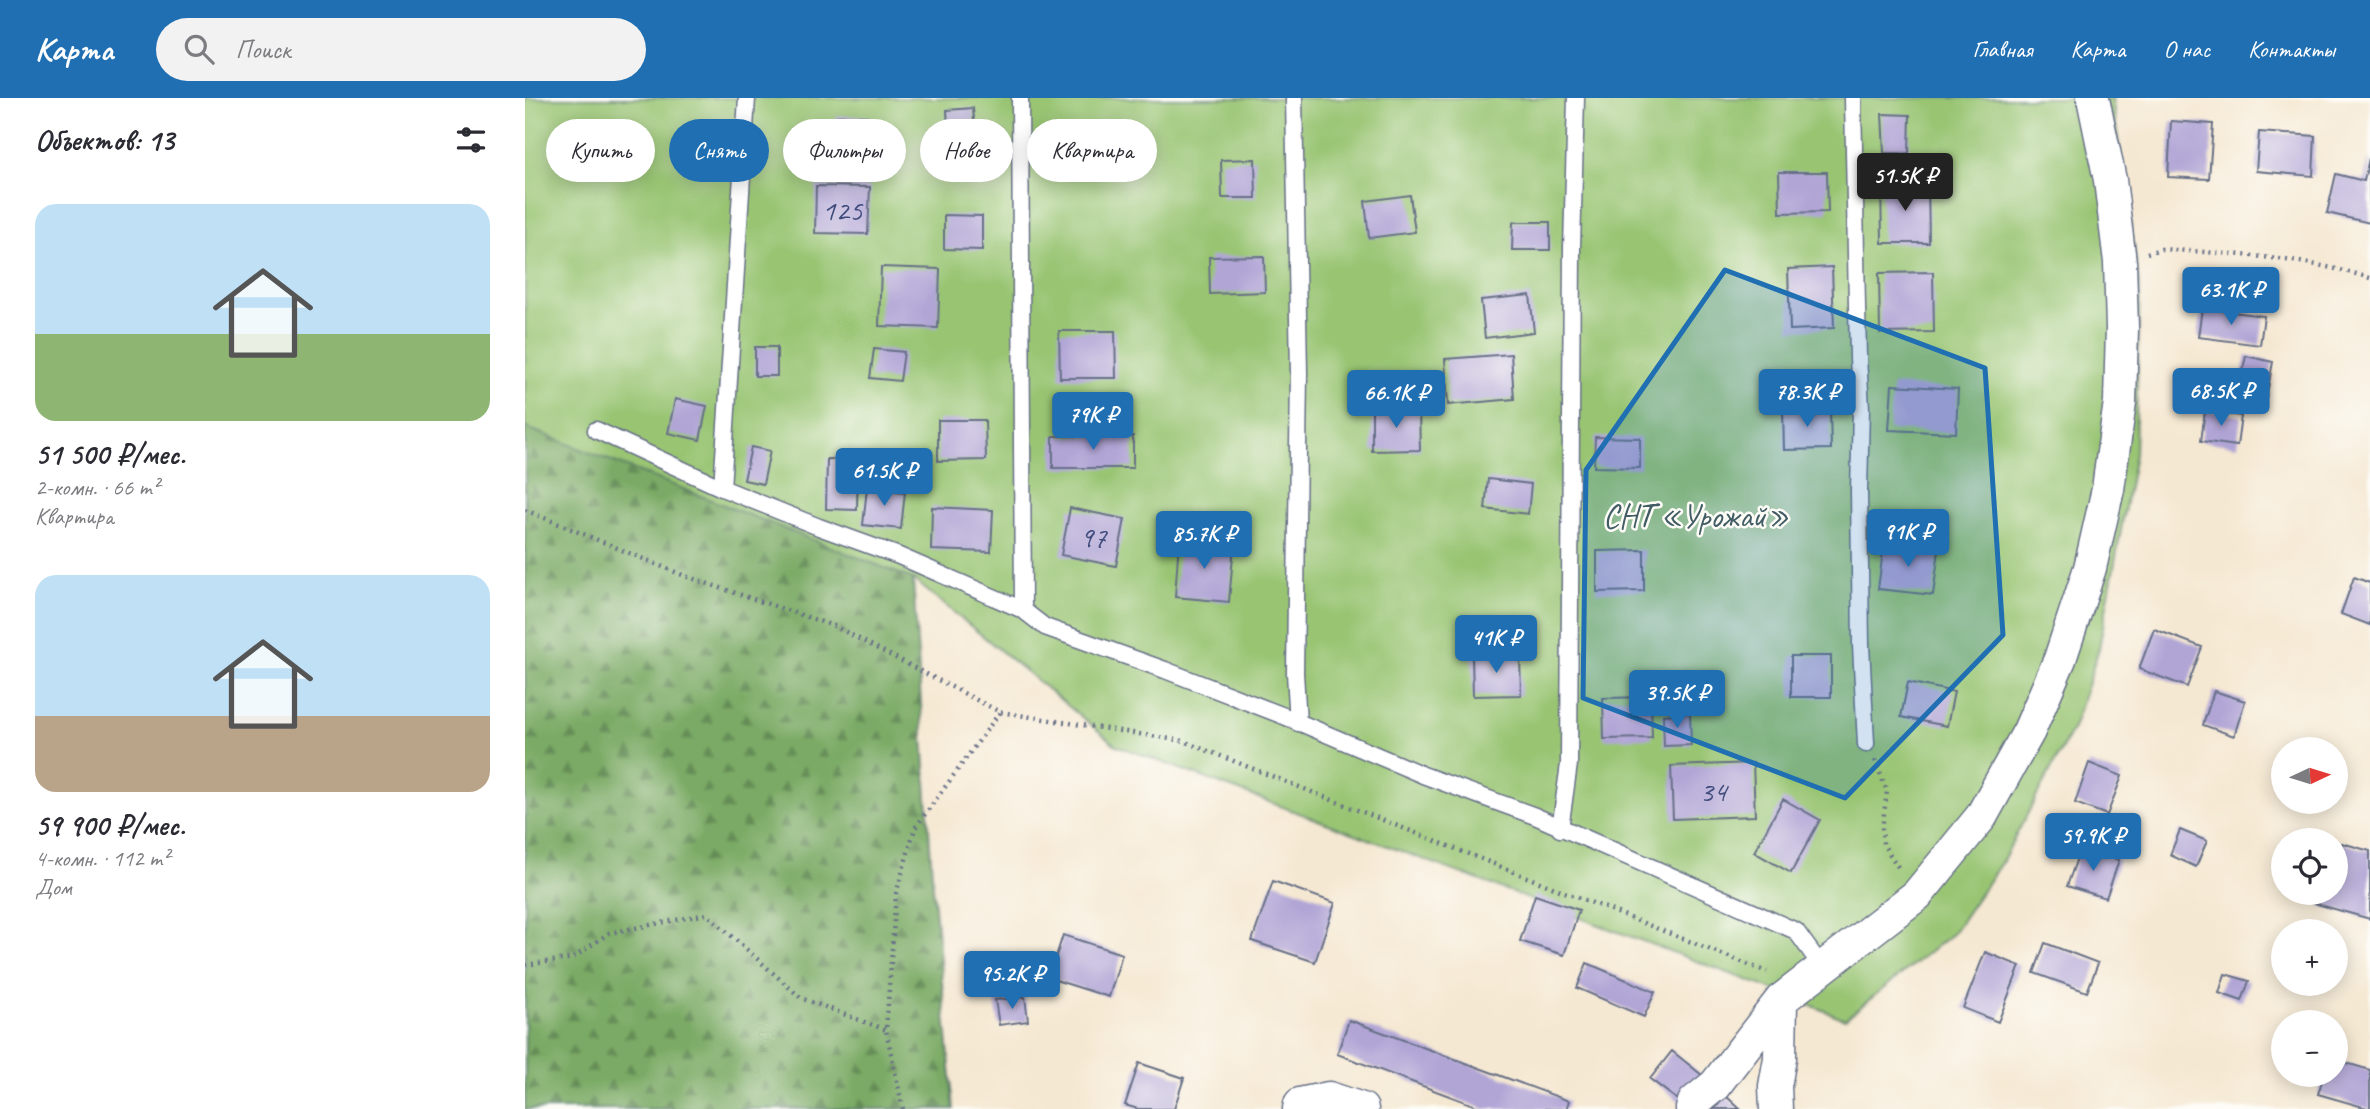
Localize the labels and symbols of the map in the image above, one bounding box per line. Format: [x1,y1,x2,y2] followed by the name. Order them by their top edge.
[1840,153,1970,213] pin: 51.5K ₽
[822,191,864,229] house number: 125
[2166,268,2296,327] pin: 63.1K ₽
[2156,368,2286,428] pin: 68.5K ₽
[1331,370,1461,430] pin: 66.1K ₽
[1742,370,1872,429] pin: 78.3K ₽
[1044,392,1142,452] pin: 79K ₽
[819,448,949,508] pin: 61.5K ₽
[1603,495,1789,537] park label: СНТ «Урожай»
[1859,510,1957,569] pin: 91K ₽
[1139,512,1269,571] pin: 85.7K ₽
[1080,518,1108,556] house number: 97
[1447,616,1545,675] pin: 41K ₽
[1612,670,1742,730] pin: 39.5K ₽
[2271,737,2349,814] north arrow
[1700,772,1729,810] house number: 34
[2028,814,2158,873] pin: 59.9K ₽
[947,951,1077,1011] pin: 95.2K ₽

